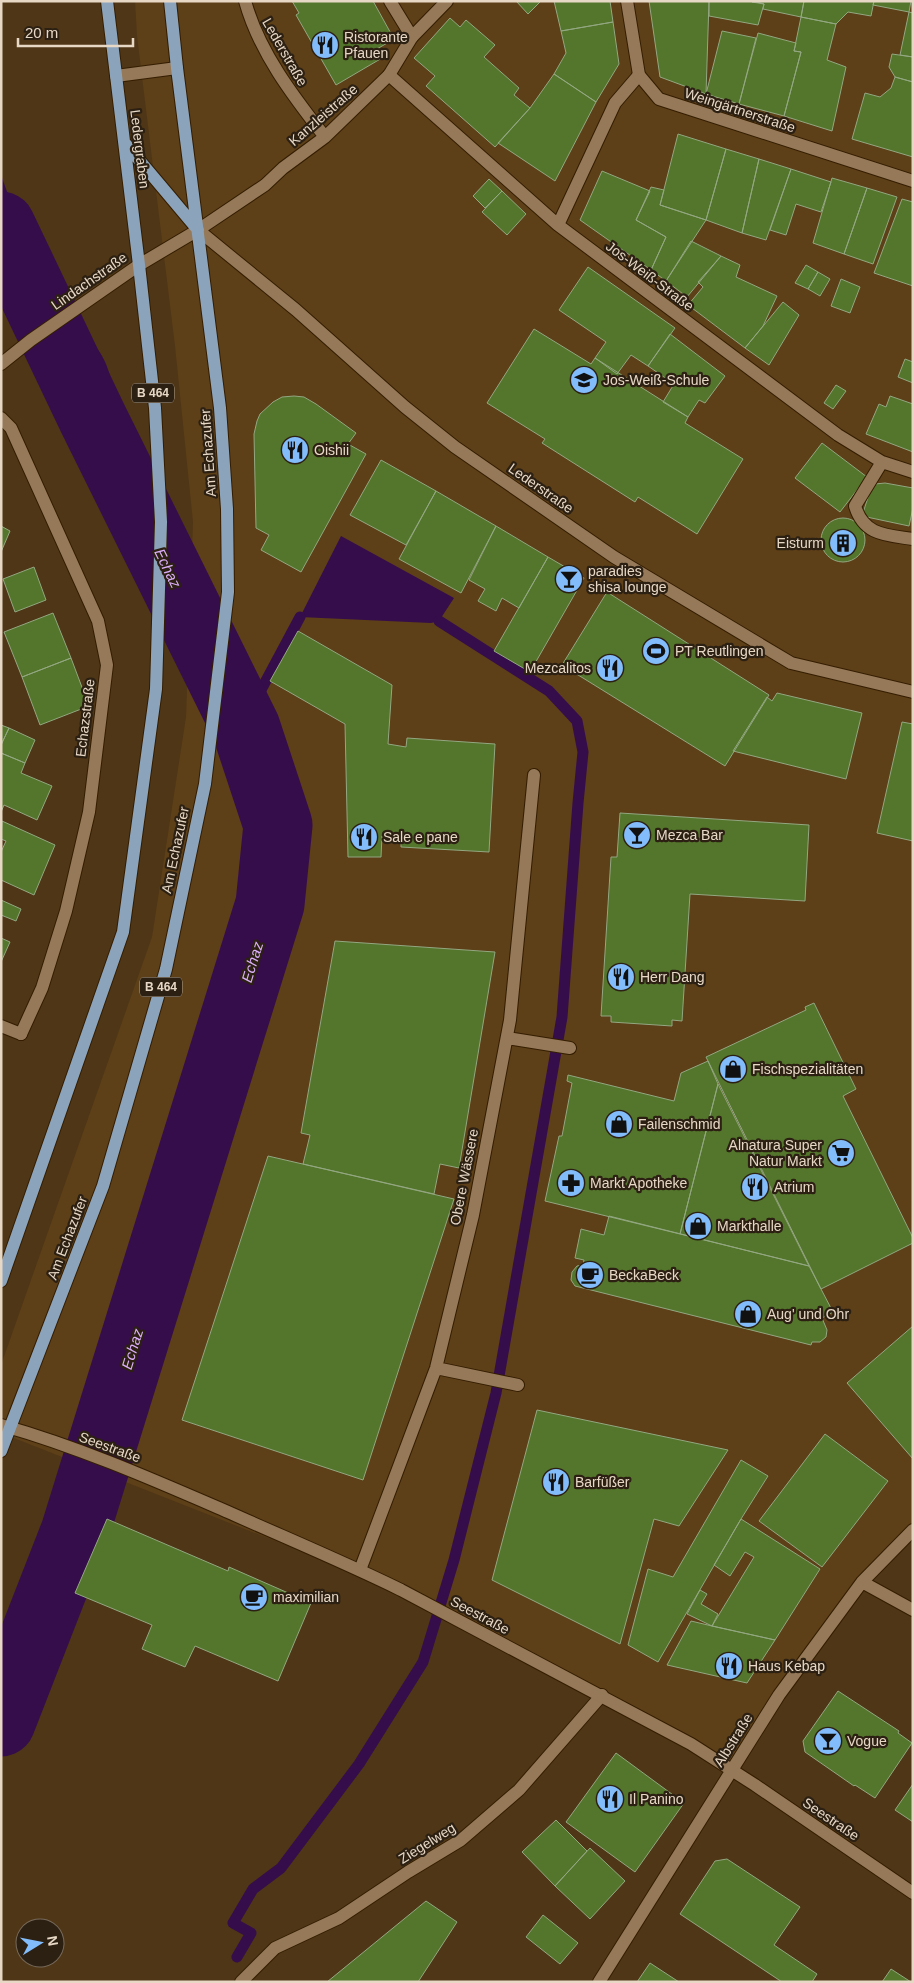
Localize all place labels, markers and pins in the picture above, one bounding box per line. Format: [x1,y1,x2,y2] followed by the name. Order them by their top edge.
[344,29,408,61] place label: Ristorante Pfauen
[310,30,340,60] restaurant icon: Ristorante Pfauen
[569,365,599,395] school or university icon: Jos-Weiß-Schule
[603,372,710,388] place label: Jos-Weiß-Schule
[280,435,310,465] restaurant icon: Oishii
[314,442,349,458] place label: Oishii
[828,528,858,558] building icon: Eisturm
[777,535,824,551] place label: Eisturm
[588,563,667,595] place label: paradies shisa lounge
[554,564,584,594] bar icon: paradies shisa lounge
[641,636,671,666] sports icon: PT Reutlingen
[675,643,763,659] place label: PT Reutlingen
[595,653,625,683] restaurant icon: Mezcalitos
[525,660,591,676] place label: Mezcalitos
[622,820,652,850] bar icon: Mezca Bar
[349,822,379,852] restaurant icon: Sale e pane
[656,827,723,843] place label: Mezca Bar
[383,829,458,845] place label: Sale e pane
[606,962,636,992] restaurant icon: Herr Dang
[640,969,705,985] place label: Herr Dang
[718,1054,748,1084] shop icon: Fischspezialitäten
[752,1061,863,1077] place label: Fischspezialitäten
[604,1109,634,1139] shop icon: Failenschmid
[638,1116,720,1132] place label: Failenschmid
[729,1137,822,1169] place label: Alnatura Super Natur Markt
[826,1138,856,1168] supermarket icon: Alnatura Super Natur Markt
[556,1168,586,1198] pharmacy icon: Markt Apotheke
[740,1172,770,1202] restaurant icon: Atrium
[590,1175,687,1191] place label: Markt Apotheke
[774,1179,814,1195] place label: Atrium
[683,1211,713,1241] shop icon: Markthalle
[717,1218,782,1234] place label: Markthalle
[575,1260,605,1290] cafe icon: BeckaBeck
[609,1267,680,1283] place label: BeckaBeck
[733,1299,763,1329] shop icon: Aug' und Ohr
[767,1306,849,1322] place label: Aug' und Ohr
[541,1467,571,1497] restaurant icon: Barfüßer
[575,1474,630,1490] place label: Barfüßer
[239,1582,269,1612] cafe icon: maximilian
[273,1589,339,1605] place label: maximilian
[714,1651,744,1681] restaurant icon: Haus Kebap
[748,1658,825,1674] place label: Haus Kebap
[813,1726,843,1756] bar icon: Vogue
[847,1733,887,1749] place label: Vogue
[595,1784,625,1814] restaurant icon: Il Panino
[629,1791,684,1807] place label: Il Panino

